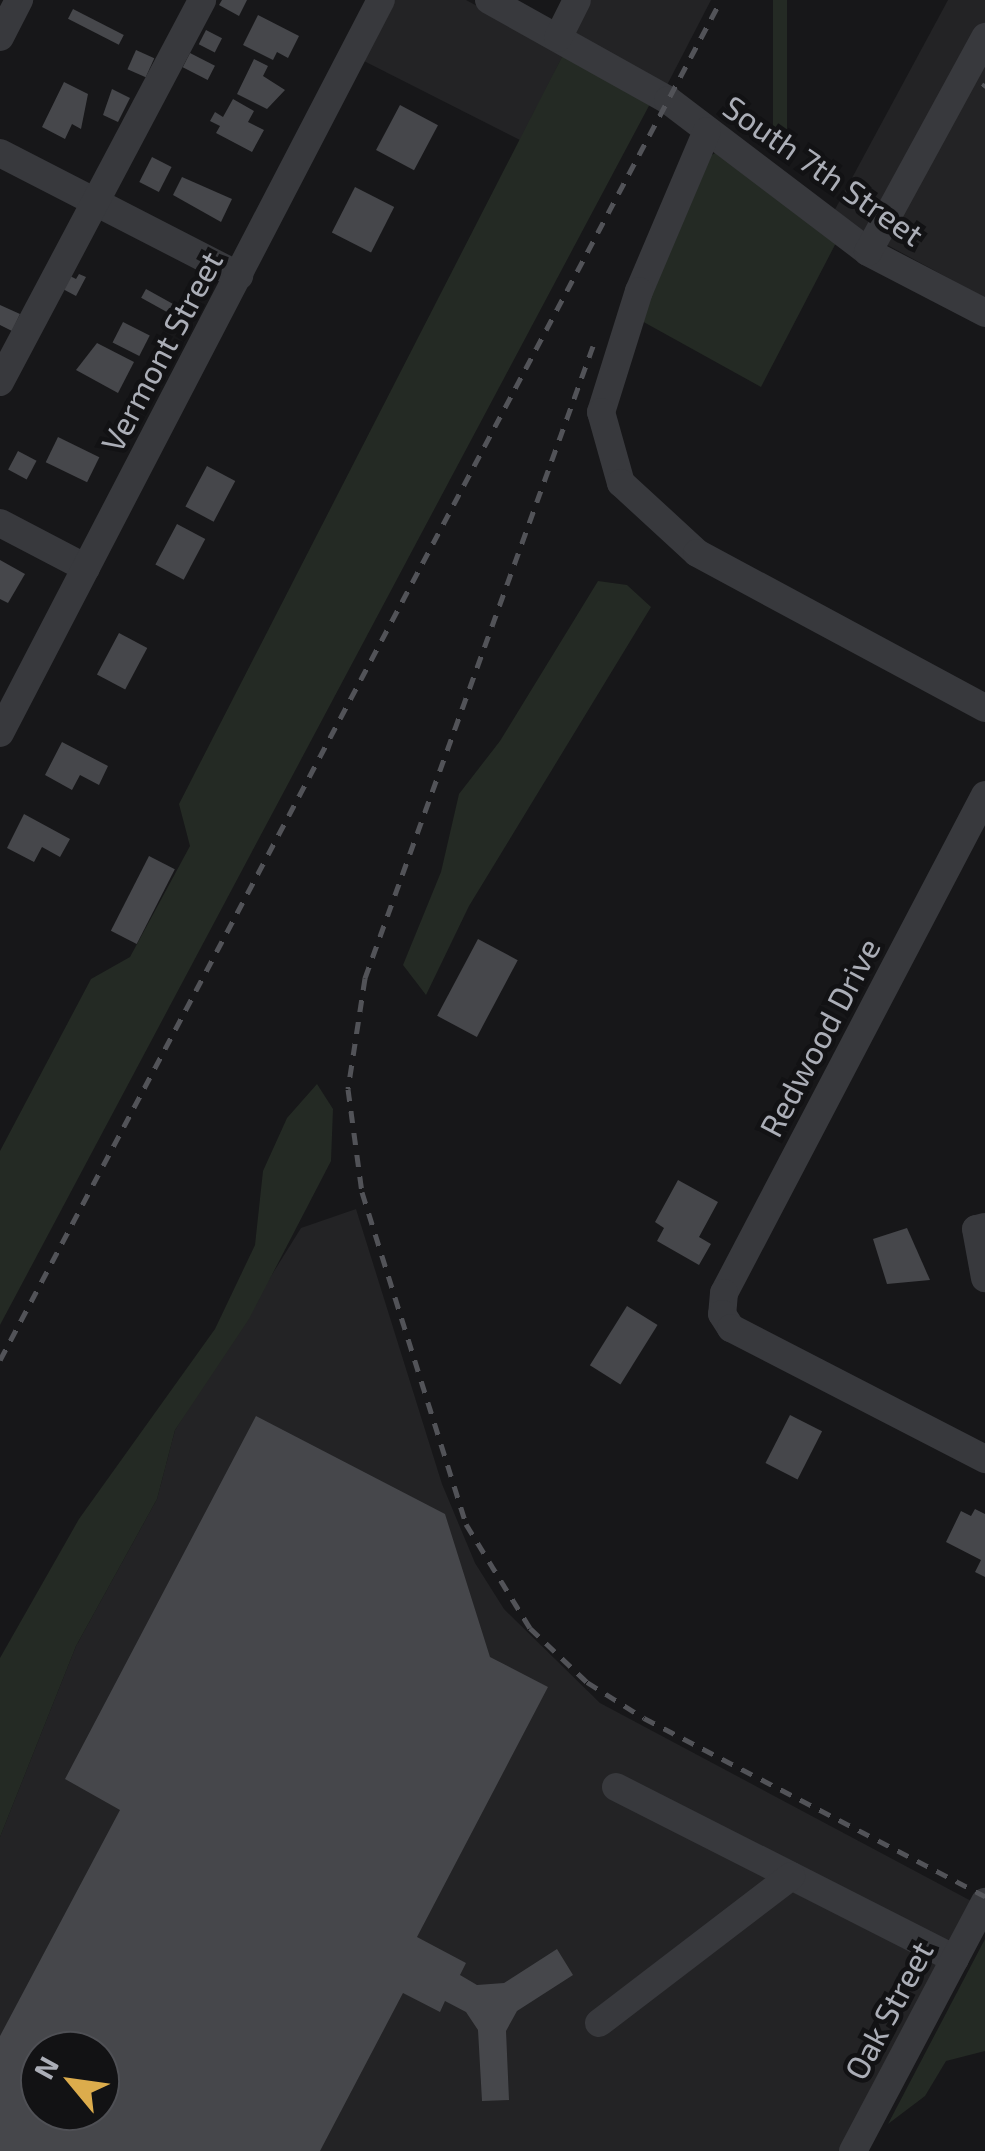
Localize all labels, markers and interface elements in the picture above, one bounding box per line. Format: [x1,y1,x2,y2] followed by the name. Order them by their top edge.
[717,87,931,253] street label: South 7th Street
[92,244,230,458] street label: Vermont Street
[751,931,887,1143] street label: Redwood Drive
[836,1934,940,2086] street label: Oak Street
[20,2031,120,2131] north arrow
[26,2050,65,2085] text: N

